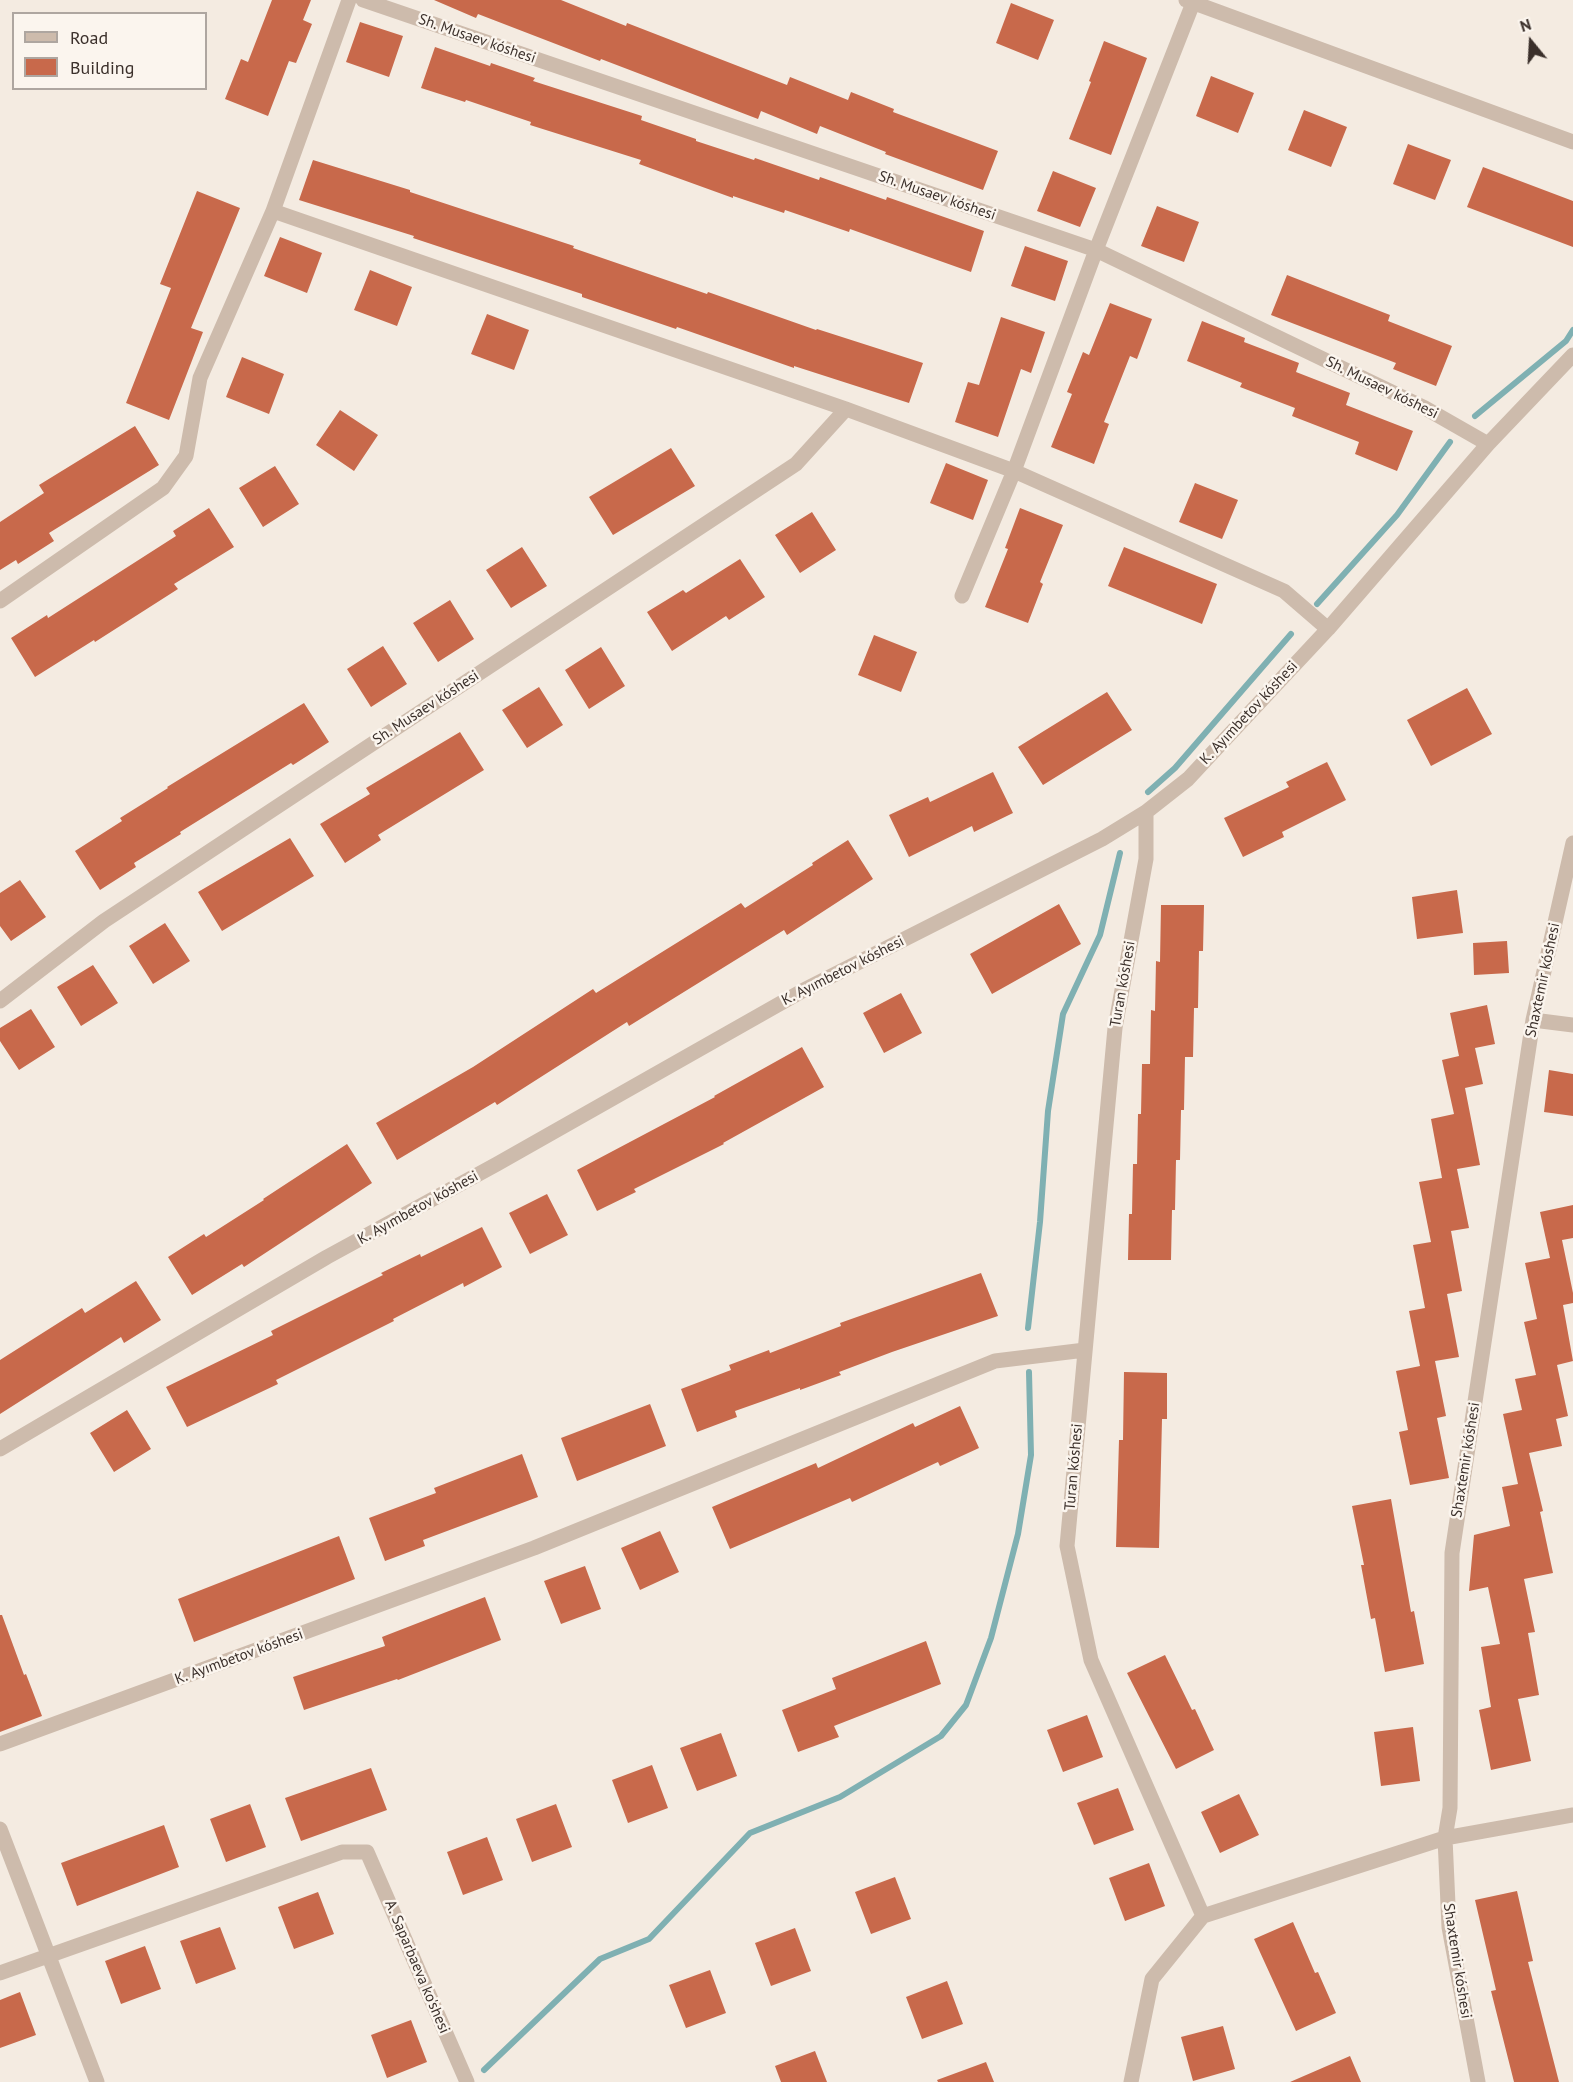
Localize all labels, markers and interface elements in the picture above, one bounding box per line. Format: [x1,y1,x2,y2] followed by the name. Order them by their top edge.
[416,10,538,68] street label: Sh. Musaev kóshesi
[12,12,207,90] legend
[1501,12,1561,72] north arrow
[1517,14,1534,36] text: N
[70,26,108,49] text: Road
[70,56,134,79] text: Building
[876,167,998,225] street label: Sh. Musaev kóshesi
[1323,353,1441,423] street label: Sh. Musaev kóshesi
[1196,657,1302,769] street label: K. Ayımbetov kóshesi
[369,667,483,749] street label: Sh. Musaev kóshesi
[1522,921,1564,1039] street label: Shaxtemir kóshesi
[779,932,907,1010] street label: K. Ayımbetov kóshesi
[1107,940,1139,1028] street label: Turan kóshesi
[355,1167,481,1249] street label: K. Ayımbetov kóshesi
[1448,1401,1484,1519] street label: Shaxtemir kóshesi
[1061,1423,1087,1511] street label: Turan kóshesi
[172,1625,306,1689] street label: K. Ayımbetov kóshesi
[381,1898,453,2036] street label: A. Saparbaeva ko'shesi
[1439,1902,1475,2020] street label: Shaxtemir kóshesi

